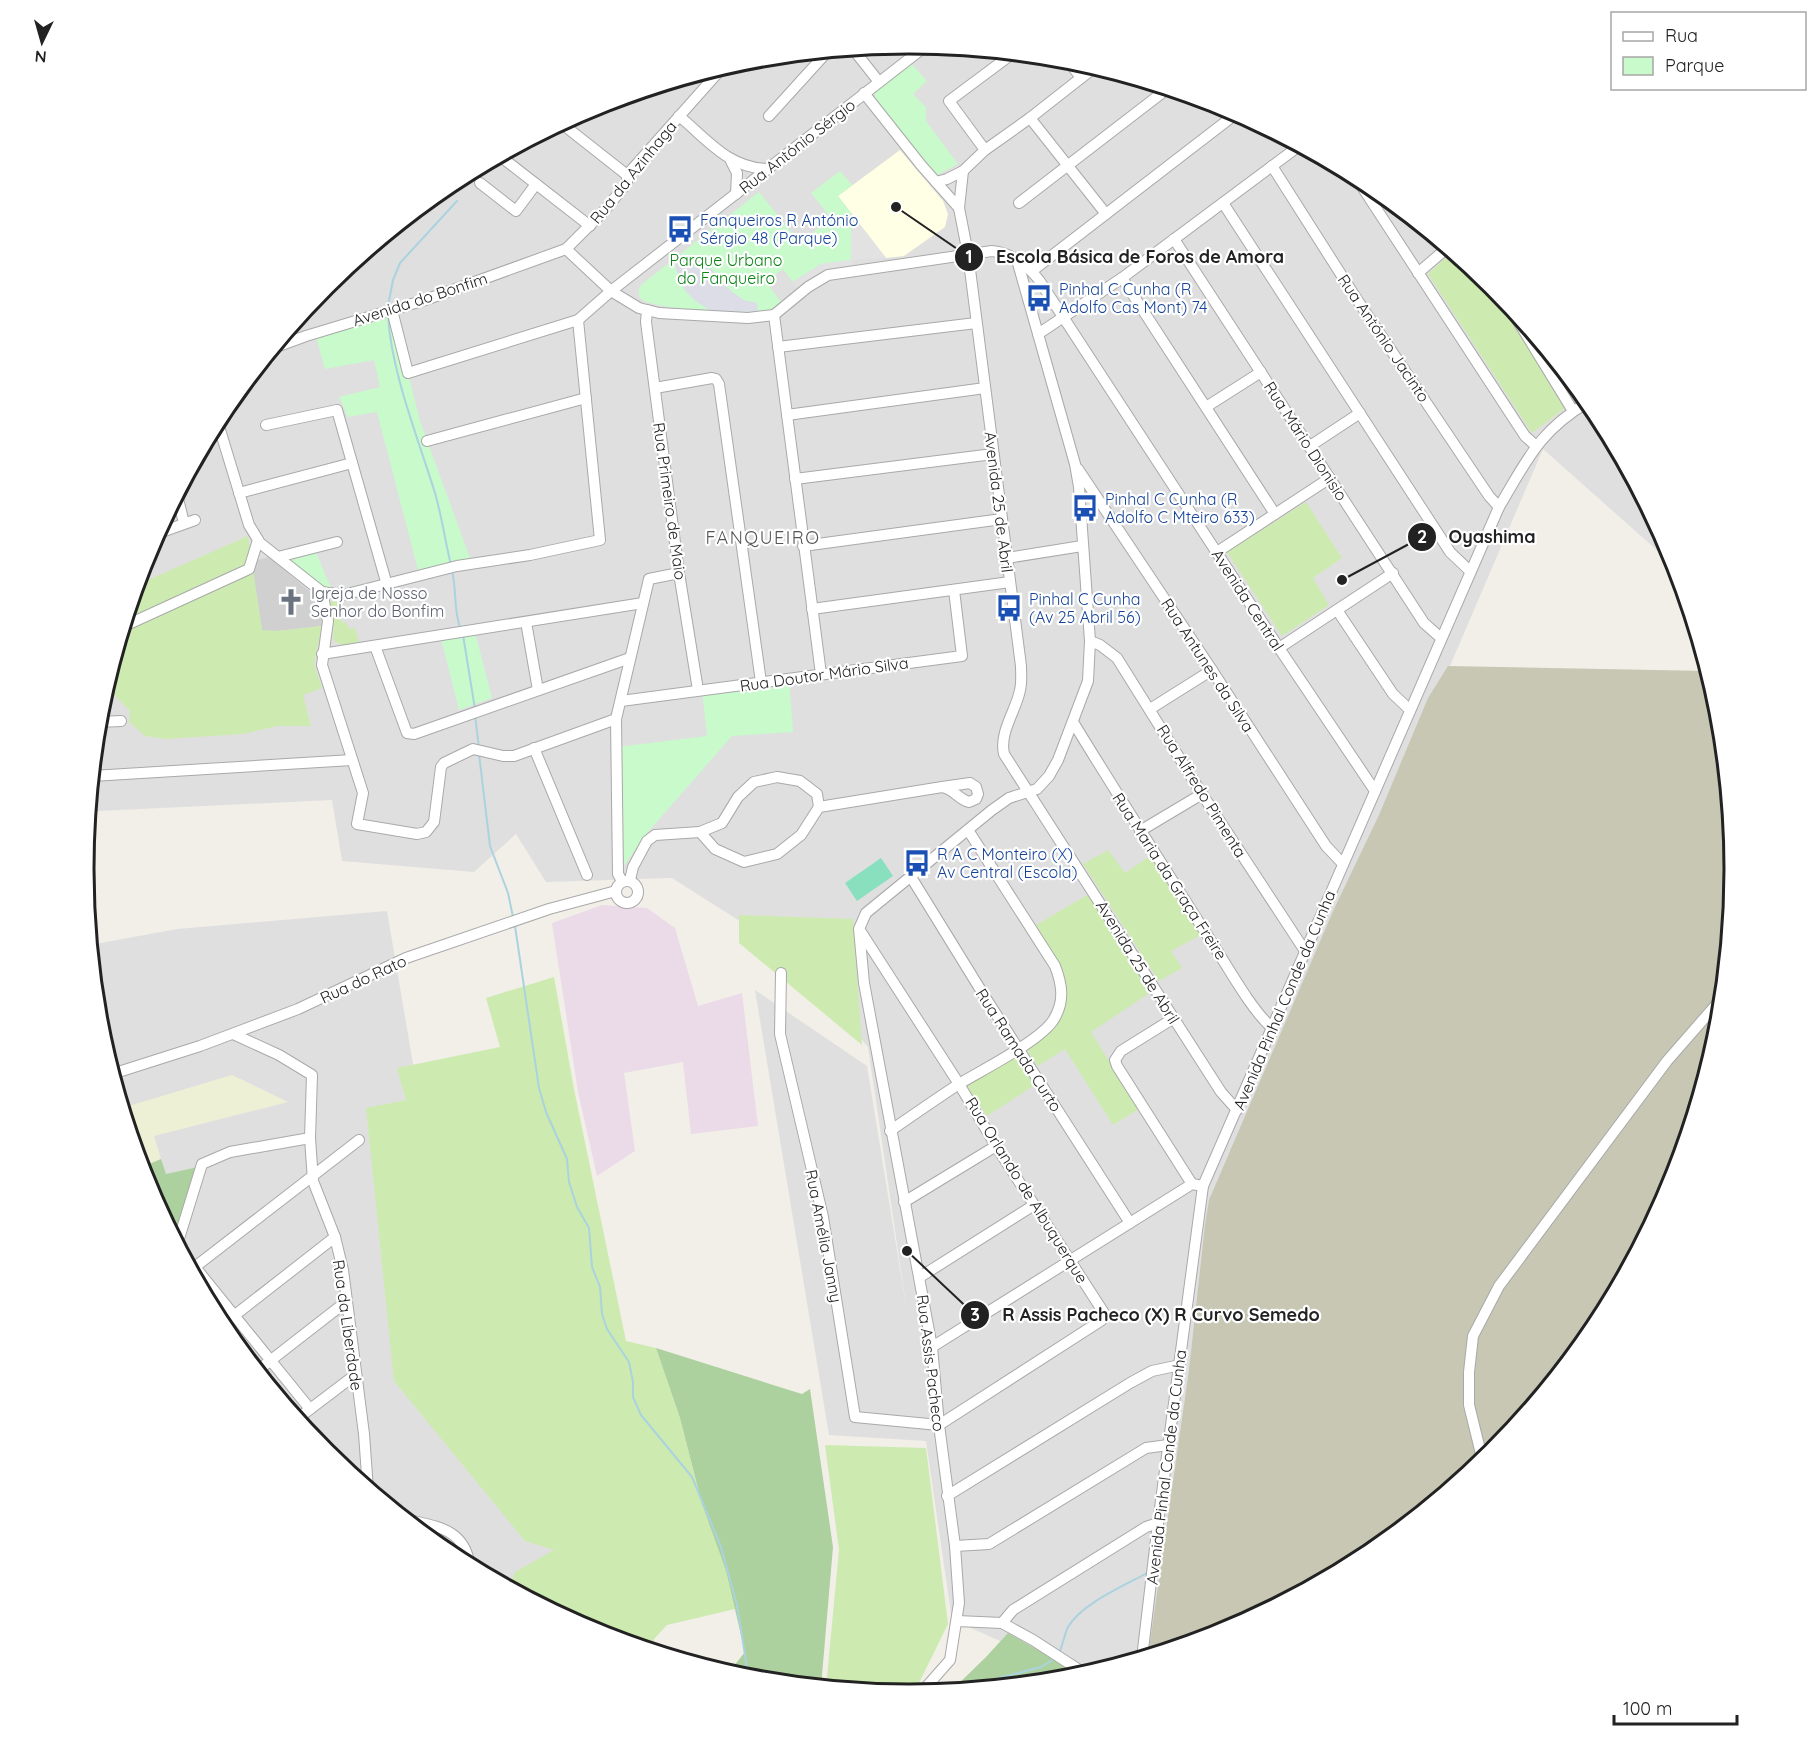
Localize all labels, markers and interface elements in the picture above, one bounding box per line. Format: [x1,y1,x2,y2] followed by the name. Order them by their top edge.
[12,12,72,72] north arrow
[1611,12,1806,90] legend
[1665,24,1698,47] text: Rua
[34,46,47,67] text: N
[1665,54,1724,77] text: Parque
[735,94,859,198] street label: Rua António Sérgio
[585,117,681,227] street label: Rua da Azinhaga
[700,210,858,248] place label: Fanqueiros R António Sérgio 48 (Parque)
[665,214,695,244] bus stop icon: Fanqueiros R António Sérgio 48 (Parque)
[954,239,1296,275] callout: Escola Básica de Foros de Amora
[965,245,973,268] text: 1
[996,245,1284,268] text: Escola Básica de Foros de Amora
[669,250,783,288] park label: Parque Urbano do Fanqueiro
[350,268,490,330] street label: Avenida do Bonfim
[1334,270,1434,406] street label: Rua António Jacinto
[1059,279,1208,317] place label: Pinhal C Cunha (R Adolfo Cas Mont) 74
[1024,283,1054,313] bus stop icon: Pinhal C Cunha (R Adolfo Cas Mont) 74
[1260,378,1352,504] street label: Rua Mário Dionisio
[649,421,691,581] street label: Rua Primeiro de Maio
[980,430,1018,574] street label: Avenida 25 de Abril
[1105,489,1255,527] place label: Pinhal C Cunha (R Adolfo C Mteiro 633)
[1070,493,1100,523] bus stop icon: Pinhal C Cunha (R Adolfo C Mteiro 633)
[1407,519,1548,555] callout: Oyashima
[1417,525,1427,548] text: 2
[1449,525,1535,548] text: Oyashima
[705,526,821,549] district label: FANQUEIRO
[1208,545,1288,655] street label: Avenida Central
[311,583,444,621] place label: Igreja de Nosso Senhor do Bonfim
[276,587,306,617] church icon: Igreja de Nosso Senhor do Bonfim
[1029,589,1141,627] place label: Pinhal C Cunha (Av 25 Abril 56)
[994,593,1024,623] bus stop icon: Pinhal C Cunha (Av 25 Abril 56)
[1157,594,1259,736] street label: Rua Antunes da Silva
[738,652,910,696] street label: Rua Doutor Mário Silva
[1153,721,1251,861] street label: Rua Alfredo Pimenta
[1108,789,1232,963] street label: Rua Maria da Graça Freire
[937,844,1078,882] place label: R A C Monteiro (X) Av Central (Escola)
[902,848,932,878] bus stop icon: R A C Monteiro (X) Av Central (Escola)
[1229,887,1339,1113] street label: Avenida Pinhal Conde da Cunha
[1092,896,1184,1028] street label: Avenida 25 de Abril
[317,950,409,1008] street label: Rua do Rato
[972,985,1066,1115] street label: Rua Ramada Curto
[961,1093,1093,1287] street label: Rua Orlando de Albuquerque
[801,1168,847,1304] street label: Rua Amélia Janny
[329,1258,367,1392] street label: Rua da Liberdade
[913,1293,949,1433] street label: Rua Assis Pacheco
[960,1297,1332,1333] callout: R Assis Pacheco (X) R Curvo Semedo
[970,1303,980,1326] text: 3
[1002,1303,1320,1326] text: R Assis Pacheco (X) R Curvo Semedo
[1142,1348,1190,1586] street label: Avenida Pinhal Conde da Cunha
[1614,1688,1737,1726] scale bar
[1623,1697,1672,1720] text: 100 m

